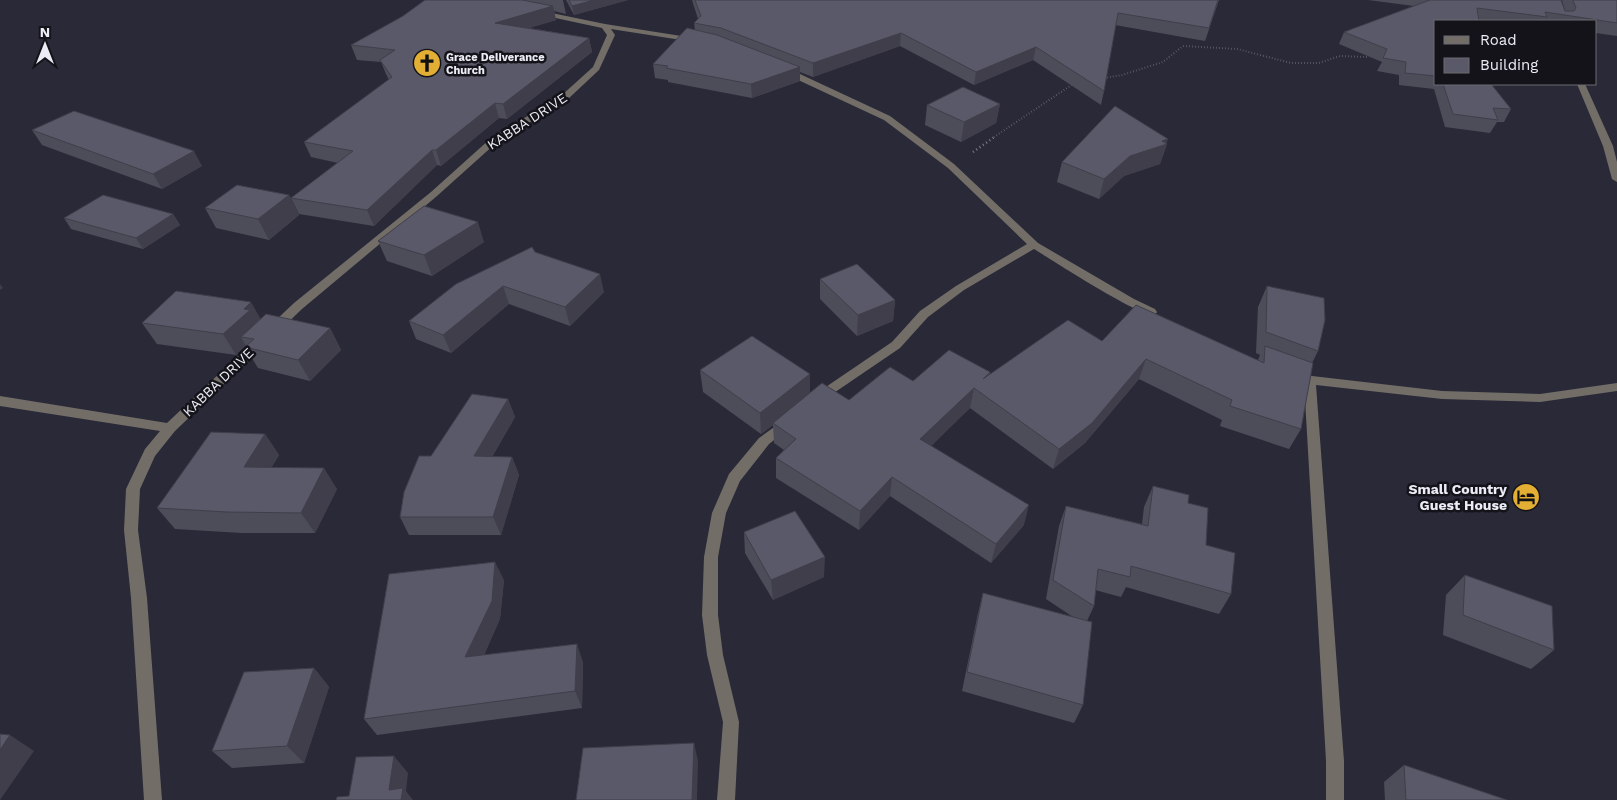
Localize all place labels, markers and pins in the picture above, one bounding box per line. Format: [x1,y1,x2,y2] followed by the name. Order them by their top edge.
[412,48,442,78] church icon: Grace Deliverance Church
[446,51,545,77] place label: Grace Deliverance Church
[1409,481,1507,513] place label: Small Country Guest House
[1511,482,1541,512] hotel icon: Small Country Guest House

